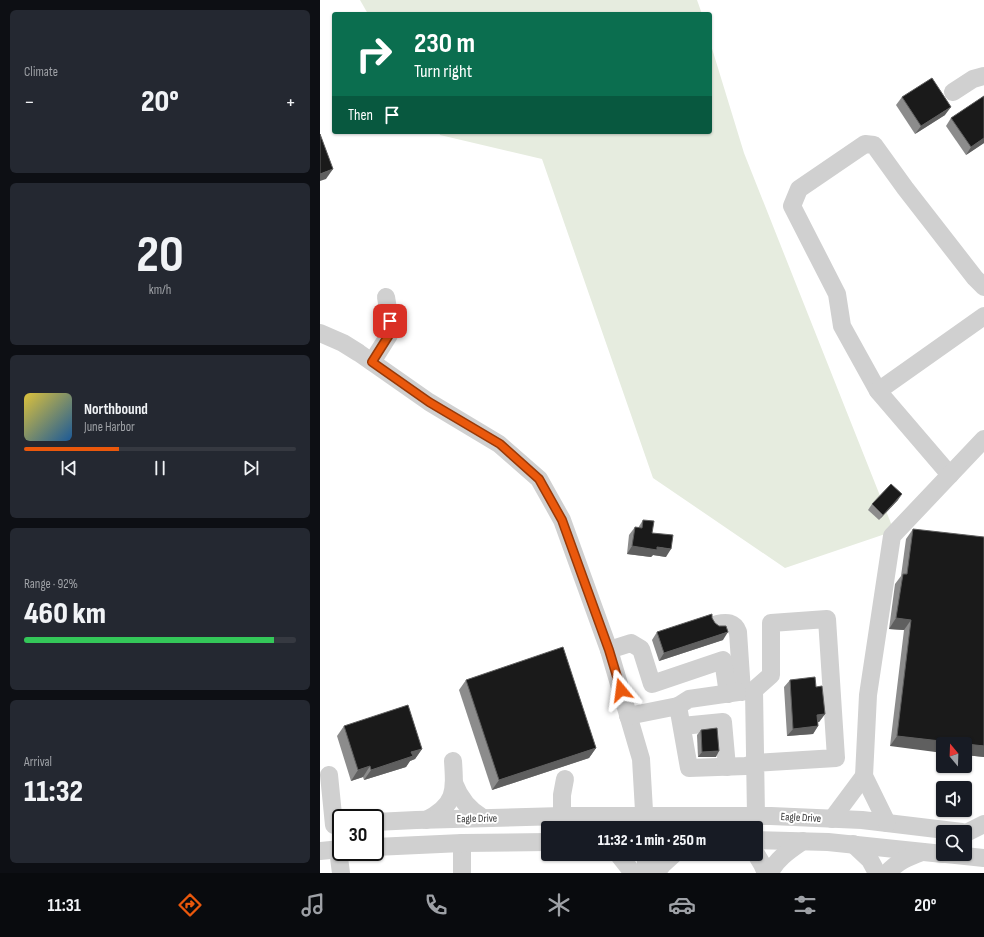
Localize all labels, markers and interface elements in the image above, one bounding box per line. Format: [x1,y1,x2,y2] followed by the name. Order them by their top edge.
[414,27,475,60] text: 230 m
[348,28,400,80] icon: right
[414,61,472,82] text: Turn right
[24,64,58,80] text: Climate
[141,84,179,120] text: 20°
[24,89,35,116] text: −
[285,89,296,116] text: +
[381,104,403,126] icon: arrive
[348,106,373,125] text: Then
[136,224,184,287] text: 20
[149,282,171,298] text: km/h
[373,304,407,338] pin
[379,310,401,332] icon: arrive
[84,400,148,419] text: Northbound
[84,419,135,435] text: June Harbor
[58,457,80,479] icon: previous
[149,457,171,479] icon: pause
[240,457,262,479] icon: next
[24,576,78,592] text: Range · 92%
[24,596,106,632] text: 460 km
[600,669,642,711] position arrow
[936,737,972,773] north arrow
[936,737,972,861] map controls
[24,754,52,770] text: Arrival
[24,774,83,810] text: 11:32
[936,781,972,817] button: sound
[332,809,384,861] speed limit sign: 30
[780,810,821,825] street label: Eagle Drive
[457,812,497,825] street label: Eagle Drive
[936,825,972,861] button: search
[598,831,706,850] text: 11:32 · 1 min · 250 m
[176,891,204,919] icon: directions
[299,891,327,919] icon: music
[422,891,450,919] icon: phone
[545,891,573,919] icon: climate
[668,891,696,919] icon: car
[791,891,819,919] icon: filters
[48,895,81,916] text: 11:31
[914,895,936,916] text: 20°

